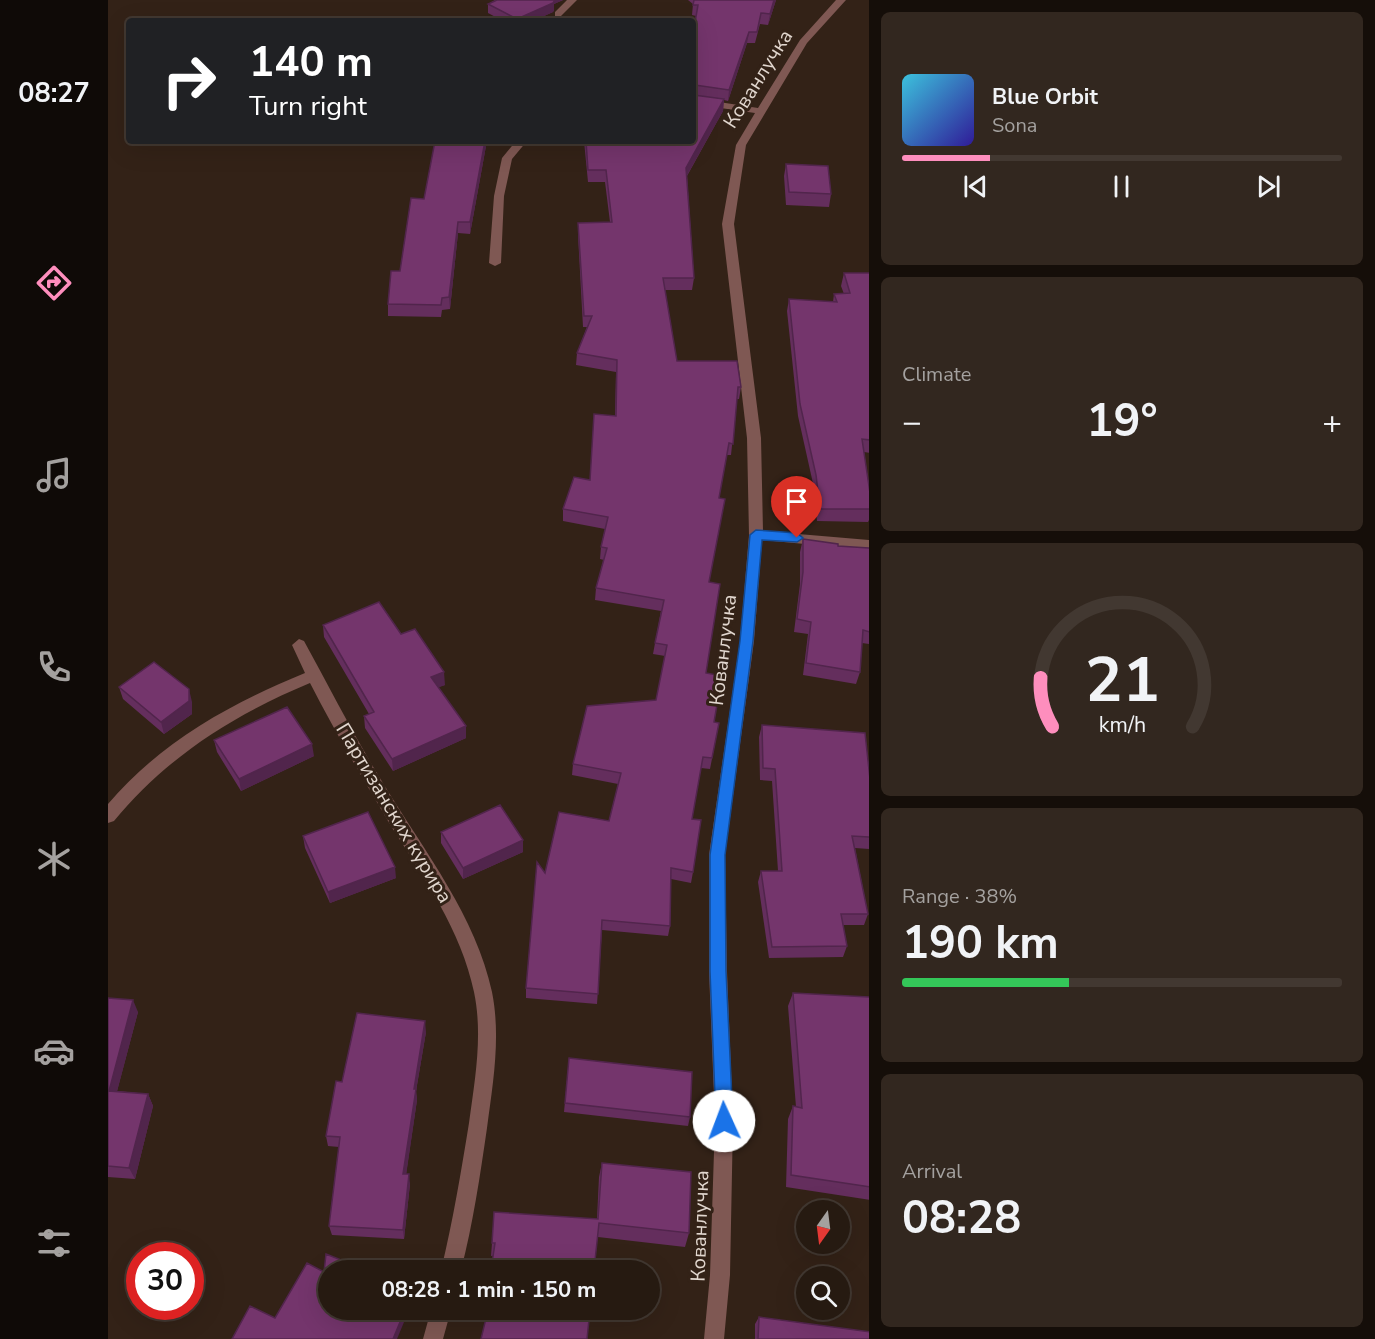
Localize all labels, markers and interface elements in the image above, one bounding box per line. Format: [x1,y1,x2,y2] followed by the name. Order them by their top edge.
[717,24,799,134] street label: Кованлучка
[249,34,373,91] text: 140 m
[150,42,228,120] icon: right
[18,75,90,112] text: 08:27
[992,82,1098,112] text: Blue Orbit
[249,88,367,125] text: Turn right
[992,112,1037,139] text: Sona
[959,170,992,203] icon: previous
[1105,170,1138,203] icon: pause
[1252,170,1285,203] icon: next
[33,262,75,304] icon: directions
[902,361,971,388] text: Climate
[1086,391,1158,452] text: 19°
[902,400,922,445] text: −
[1322,400,1342,445] text: +
[33,454,75,496] icon: music
[771,476,822,538] pin
[780,485,813,518] icon: arrive
[703,593,743,707] street label: Кованлучка
[1085,638,1159,723] text: 21
[33,646,75,688] icon: phone
[1098,710,1146,740] text: km/h
[330,718,458,908] street label: Партизанских курира
[33,838,75,880] icon: climate
[902,883,1017,910] text: Range · 38%
[902,913,1059,974] text: 190 km
[33,1030,75,1072] icon: car
[692,1089,756,1153] position arrow
[902,1158,962,1185] text: Arrival
[685,1170,715,1282] street label: Кованлучка
[902,1188,1021,1249] text: 08:28
[796,1200,850,1254] north arrow
[796,1200,850,1320] map controls
[33,1222,75,1264] icon: filters
[126,1242,204,1320] speed limit sign: 30
[796,1266,850,1320] button: search
[382,1275,596,1305] text: 08:28 · 1 min · 150 m

